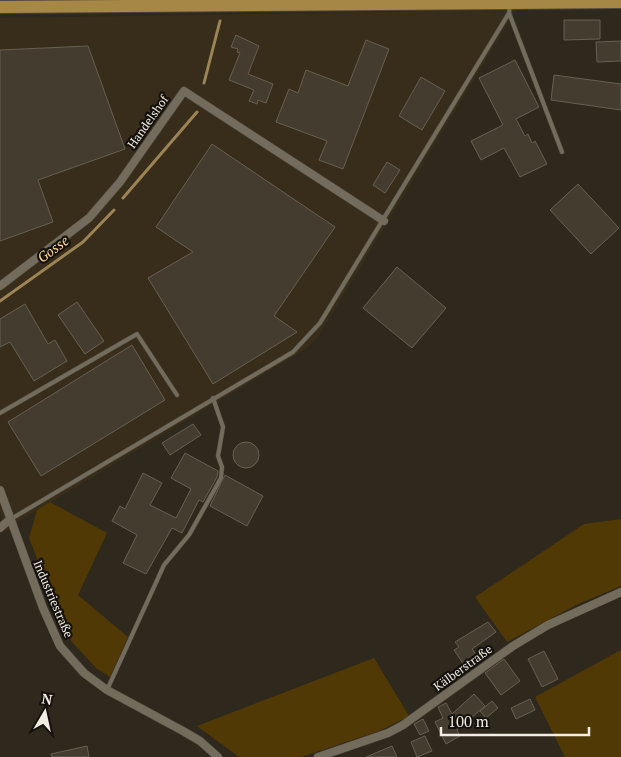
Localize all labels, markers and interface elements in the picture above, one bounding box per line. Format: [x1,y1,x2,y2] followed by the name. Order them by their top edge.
[124,92,172,151] street label: Handelshof
[33,230,73,266] water label: Gosse
[30,558,77,640] street label: Industriestraße
[431,641,495,694] street label: Kälberstraße
[20,687,70,737] north arrow
[40,688,54,709] text: N
[441,704,588,736] scale bar
[448,711,489,731] text: 100 m

